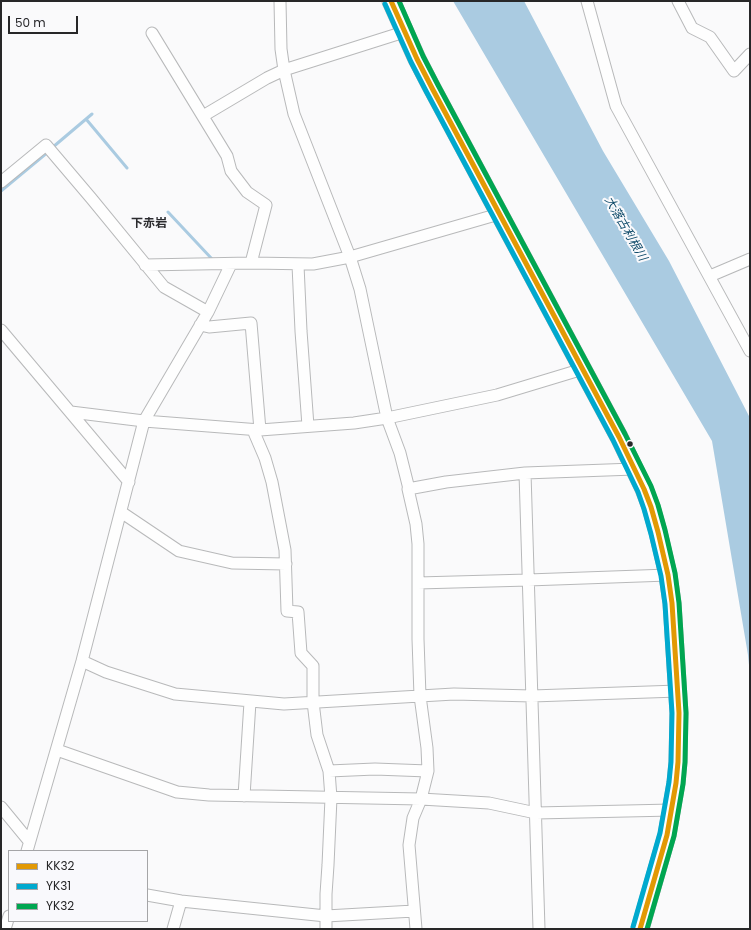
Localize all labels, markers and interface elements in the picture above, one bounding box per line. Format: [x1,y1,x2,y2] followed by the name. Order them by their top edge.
[10,8,80,34] scale bar
[15,14,46,31] text: 50 m
[601,194,649,264] water label: 大落古利根川
[131,217,167,231] district label: 下赤岩
[625,439,635,449] unlabelled marker
[8,850,148,922] legend
[46,857,74,874] text: KK32
[46,877,71,894] text: YK31
[46,897,74,914] text: YK32

